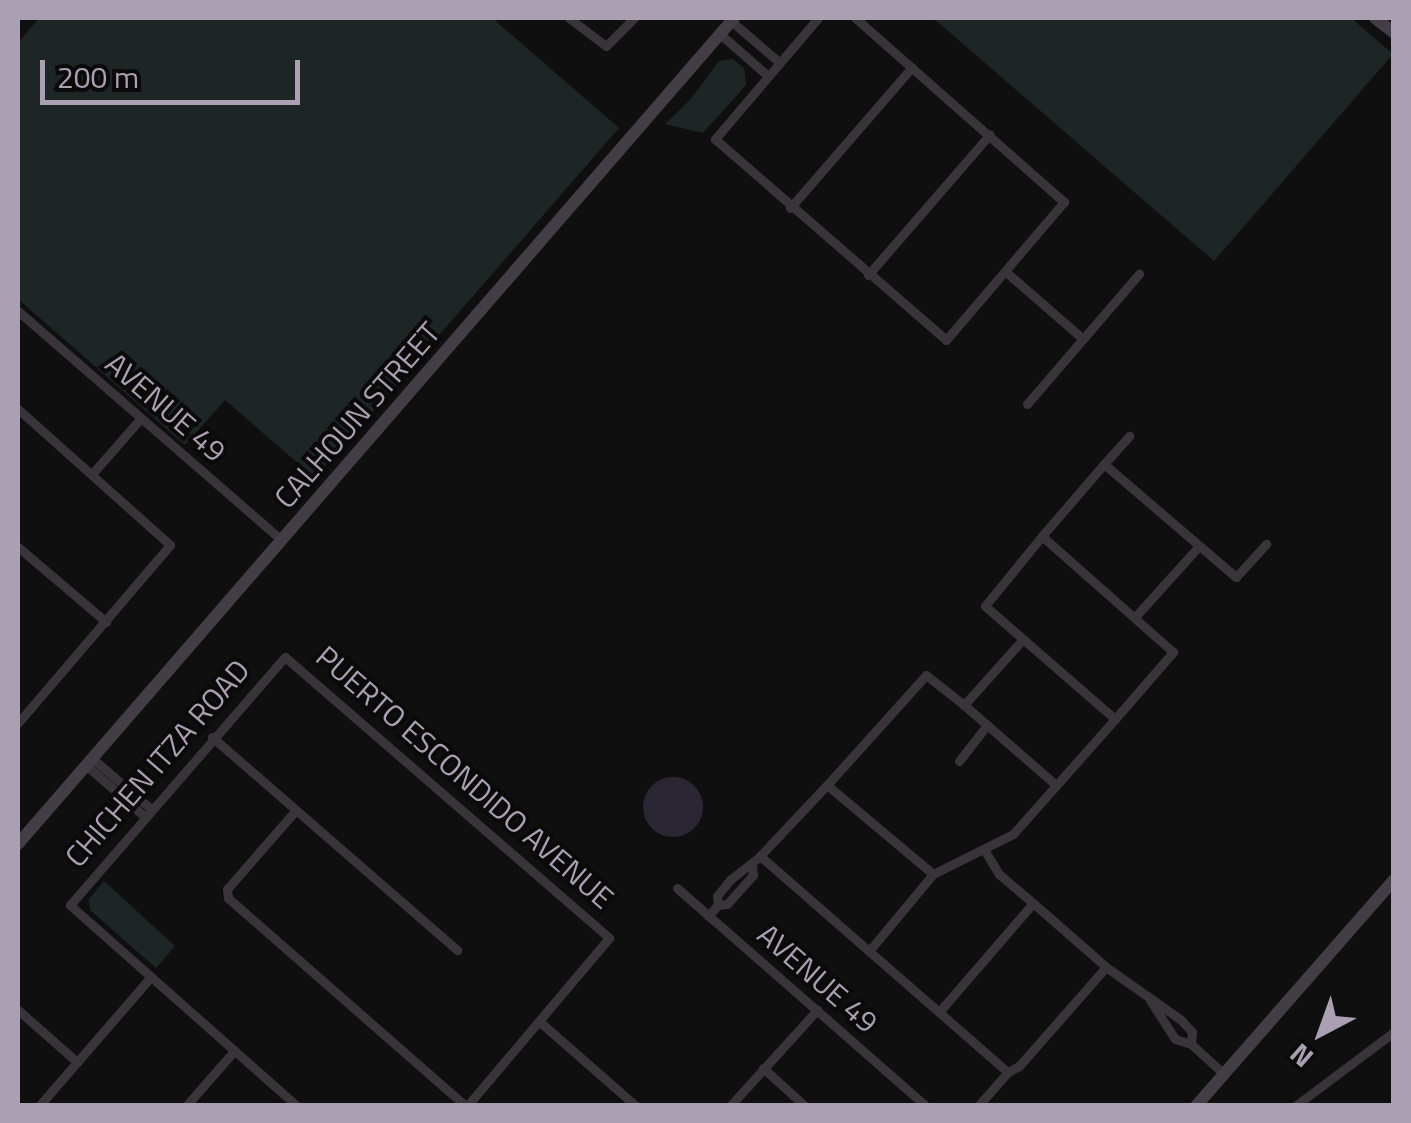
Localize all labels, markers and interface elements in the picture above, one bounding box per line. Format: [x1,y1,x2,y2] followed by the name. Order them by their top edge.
[45,40,305,102] scale bar
[57,54,139,100] text: 200 m
[267,315,447,515] street label: CALHOUN STREET
[99,345,233,469] street label: AVENUE 49
[309,638,621,916] street label: PUERTO ESCONDIDO AVENUE
[57,652,257,874] street label: CHICHEN ITZA ROAD
[751,916,885,1040] street label: AVENUE 49
[1271,983,1371,1083] north arrow
[1280,1033,1322,1079] text: N

